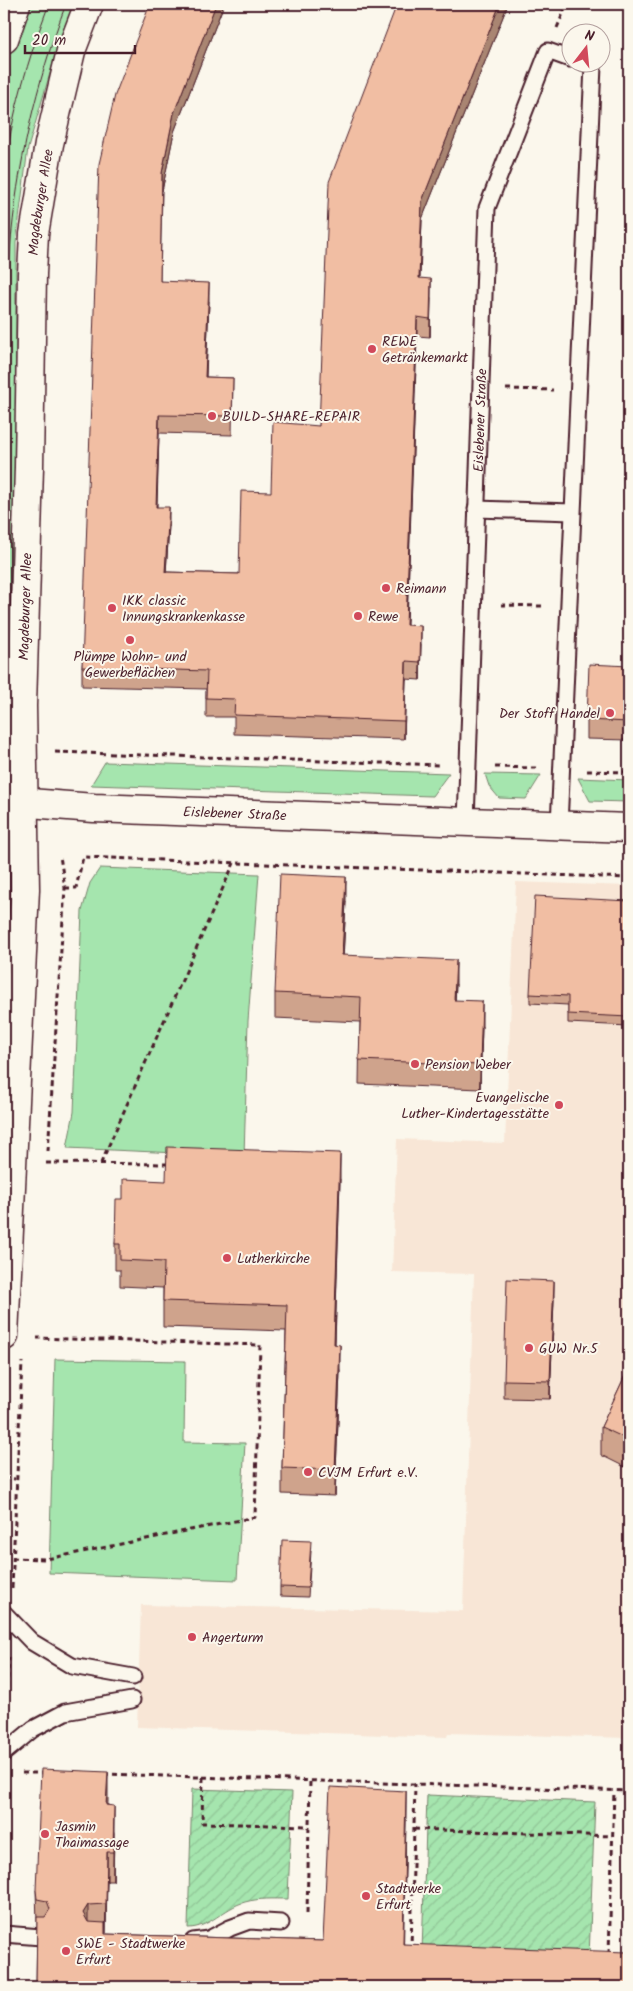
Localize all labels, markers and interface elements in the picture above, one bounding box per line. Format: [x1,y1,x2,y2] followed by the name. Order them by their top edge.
[25,22,135,54] scale bar
[560,22,610,72] north arrow
[582,25,597,48] text: N
[32,29,66,53] text: 20 m
[23,147,60,256] street label: Magdeburger Allee
[382,331,469,369] place label: REWE Getränkemarkt
[366,343,378,355] marker: REWE Getränkemarkt
[468,367,494,472] street label: Eislebener Straße
[222,406,360,428] place label: BUILD-SHARE-REPAIR
[206,410,218,422] marker: BUILD-SHARE-REPAIR
[13,552,39,661] street label: Magdeburger Allee
[396,578,446,600] place label: Reimann
[380,582,392,594] marker: Reimann
[122,590,246,628] place label: IKK classic Innungskrankenkasse
[106,602,118,614] marker: IKK classic Innungskrankenkasse
[368,606,399,628] place label: Rewe
[352,610,364,622] marker: Rewe
[124,634,136,646] marker: Plümpe Wohn- und Gewerbeflächen
[74,646,187,684] place label: Plümpe Wohn- und Gewerbeflächen
[499,703,601,725] place label: Der Stoff Handel
[604,707,616,719] marker: Der Stoff Handel
[182,801,287,827] street label: Eislebener Straße
[425,1054,512,1076] place label: Pension Weber
[409,1058,421,1070] marker: Pension Weber
[401,1087,550,1125] place label: Evangelische Luther-Kindertagesstätte
[553,1099,565,1111] marker: Evangelische Luther-Kindertagesstätte
[237,1248,310,1270] place label: Lutherkirche
[221,1252,233,1264] marker: Lutherkirche
[539,1338,599,1360] place label: GUW Nr.5
[523,1342,535,1354] marker: GUW Nr.5
[318,1462,418,1484] place label: CVJM Erfurt e.V.
[302,1466,314,1478] marker: CVJM Erfurt e.V.
[202,1627,264,1649] place label: Angerturm
[186,1631,198,1643] marker: Angerturm
[55,1816,130,1854] place label: Jasmin Thaimassage
[39,1828,51,1840] marker: Jasmin Thaimassage
[376,1878,442,1916] place label: Stadtwerke Erfurt
[360,1890,372,1902] marker: Stadtwerke Erfurt
[76,1933,186,1971] place label: SWE - Stadtwerke Erfurt
[60,1945,72,1957] marker: SWE - Stadtwerke Erfurt

